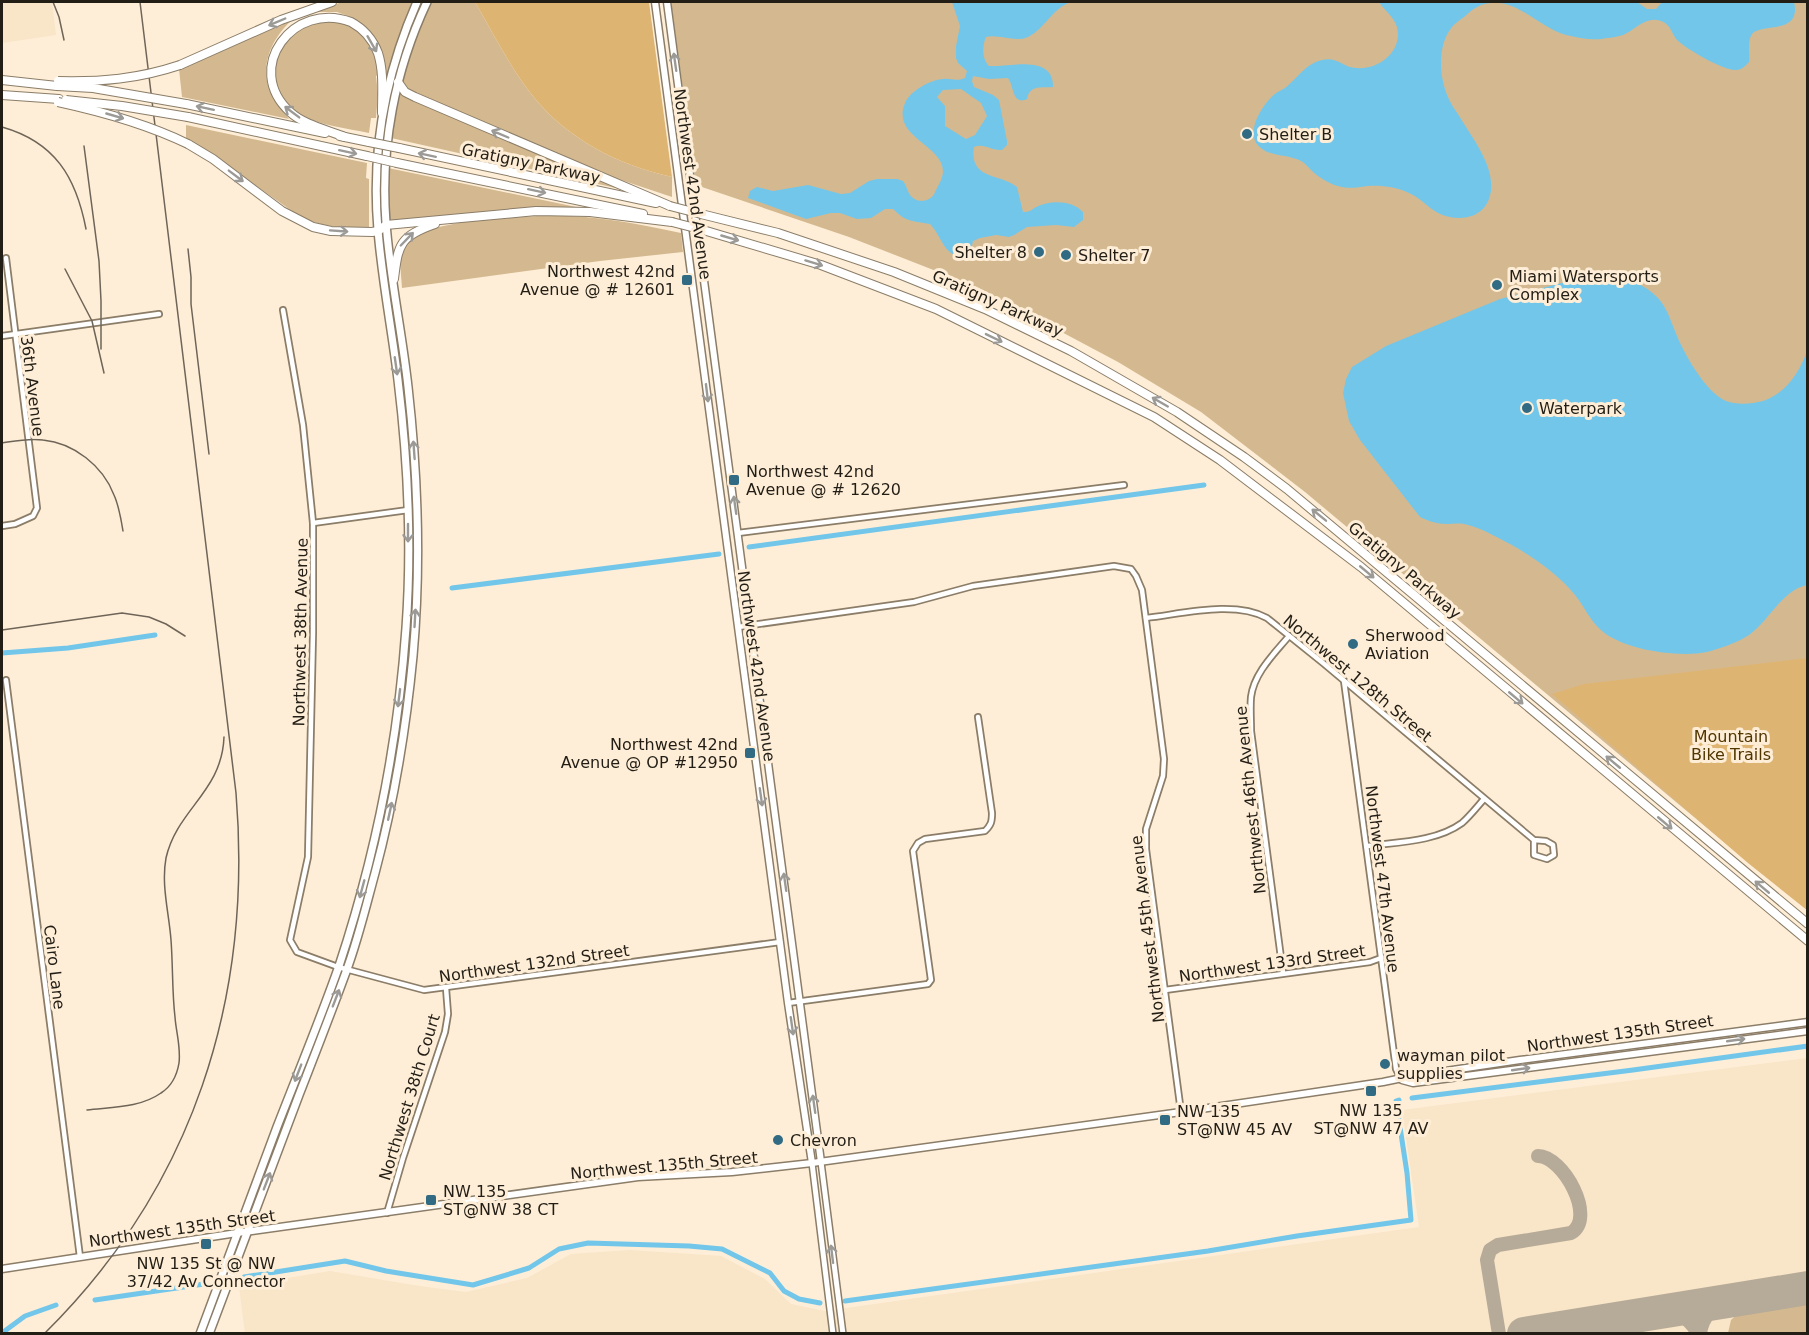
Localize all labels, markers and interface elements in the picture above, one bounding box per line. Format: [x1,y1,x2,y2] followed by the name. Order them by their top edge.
[268,17,287,28] one-way arrow
[367,35,379,52] one-way arrow
[670,52,681,72] one-way arrow
[670,87,715,281] street label: Northwest 42nd Avenue
[196,102,215,113] one-way arrow
[284,106,300,119] one-way arrow
[106,110,125,122] one-way arrow
[1259,125,1332,144] place label: Shelter B
[1240,127,1254,141] marker: Shelter B
[491,128,509,139] one-way arrow
[460,140,602,187] street label: Gratigny Parkway
[338,147,357,158] one-way arrow
[418,148,437,160] one-way arrow
[228,170,244,183] one-way arrow
[527,186,546,198] one-way arrow
[329,226,348,237] one-way arrow
[400,232,414,247] one-way arrow
[721,233,740,244] one-way arrow
[954,243,1027,262] place label: Shelter 8
[1032,245,1046,259] marker: Shelter 8
[1078,246,1151,265] place label: Shelter 7
[1059,248,1073,262] marker: Shelter 7
[804,258,823,269] one-way arrow
[520,262,675,299] place label: Northwest 42nd Avenue @ # 12601
[929,266,1066,341] street label: Gratigny Parkway
[1509,267,1659,304] place label: Miami Watersports Complex
[680,273,694,287] marker: Northwest 42nd Avenue @ # 12601
[1490,278,1504,292] marker: Miami Watersports Complex
[984,333,1002,344] one-way arrow
[17,335,48,437] street label: 36th Avenue
[391,356,402,376] one-way arrow
[702,383,713,402] one-way arrow
[1152,396,1169,408] one-way arrow
[1539,399,1623,418] place label: Waterpark
[1520,401,1534,415] marker: Waterpark
[408,441,419,460] one-way arrow
[746,462,901,499] place label: Northwest 42nd Avenue @ # 12620
[727,473,741,487] marker: Northwest 42nd Avenue @ # 12620
[729,495,740,515] one-way arrow
[1312,508,1327,522] one-way arrow
[1344,518,1465,623] street label: Gratigny Parkway
[402,522,414,542] one-way arrow
[289,538,312,727] street label: Northwest 38th Avenue
[1359,565,1374,579] one-way arrow
[734,569,779,763] street label: Northwest 42nd Avenue
[410,608,421,628] one-way arrow
[1280,611,1436,746] street label: Northwest 128th Street
[1365,626,1445,663] place label: Sherwood Aviation
[1346,637,1360,651] marker: Sherwood Aviation
[393,687,404,707] one-way arrow
[1508,691,1524,704] one-way arrow
[1231,705,1270,895] street label: Northwest 46th Avenue
[1691,727,1771,764] park label: Mountain Bike Trails
[561,735,738,772] place label: Northwest 42nd Avenue @ OP #12950
[743,746,757,760] marker: Northwest 42nd Avenue @ OP #12950
[1606,755,1621,769] one-way arrow
[1362,784,1403,974] street label: Northwest 47th Avenue
[755,787,766,807] one-way arrow
[384,802,396,821] one-way arrow
[1657,816,1672,830] one-way arrow
[1127,834,1168,1024] street label: Northwest 45th Avenue
[779,873,790,892] one-way arrow
[356,879,367,898] one-way arrow
[1754,881,1770,894] one-way arrow
[40,924,69,1011] street label: Cairo Lane
[438,941,630,986] street label: Northwest 132nd Street
[1178,941,1367,986] street label: Northwest 133rd Street
[331,989,342,1008] one-way arrow
[1526,1011,1714,1056] street label: Northwest 135th Street
[375,1012,444,1183] street label: Northwest 38th Court
[786,1016,797,1036] one-way arrow
[1725,1035,1745,1046] one-way arrow
[1397,1046,1505,1083] place label: wayman pilot supplies
[1378,1057,1392,1071] marker: wayman pilot supplies
[292,1063,303,1082] one-way arrow
[1511,1063,1531,1074] one-way arrow
[1364,1084,1378,1098] marker: NW 135 ST@NW 47 AV
[809,1095,820,1115] one-way arrow
[1313,1101,1429,1138] place label: NW 135 ST@NW 47 AV
[1177,1102,1292,1139] place label: NW 135 ST@NW 45 AV
[1158,1113,1172,1127] marker: NW 135 ST@NW 45 AV
[790,1131,857,1150] place label: Chevron
[771,1133,785,1147] marker: Chevron
[570,1148,759,1183] street label: Northwest 135th Street
[262,1172,273,1190] one-way arrow
[443,1182,558,1219] place label: NW 135 ST@NW 38 CT
[424,1193,438,1207] marker: NW 135 ST@NW 38 CT
[88,1206,276,1251] street label: Northwest 135th Street
[199,1237,213,1251] marker: NW 135 St @ NW 37/42 Av Connector
[827,1245,838,1264] one-way arrow
[127,1254,286,1291] place label: NW 135 St @ NW 37/42 Av Connector

